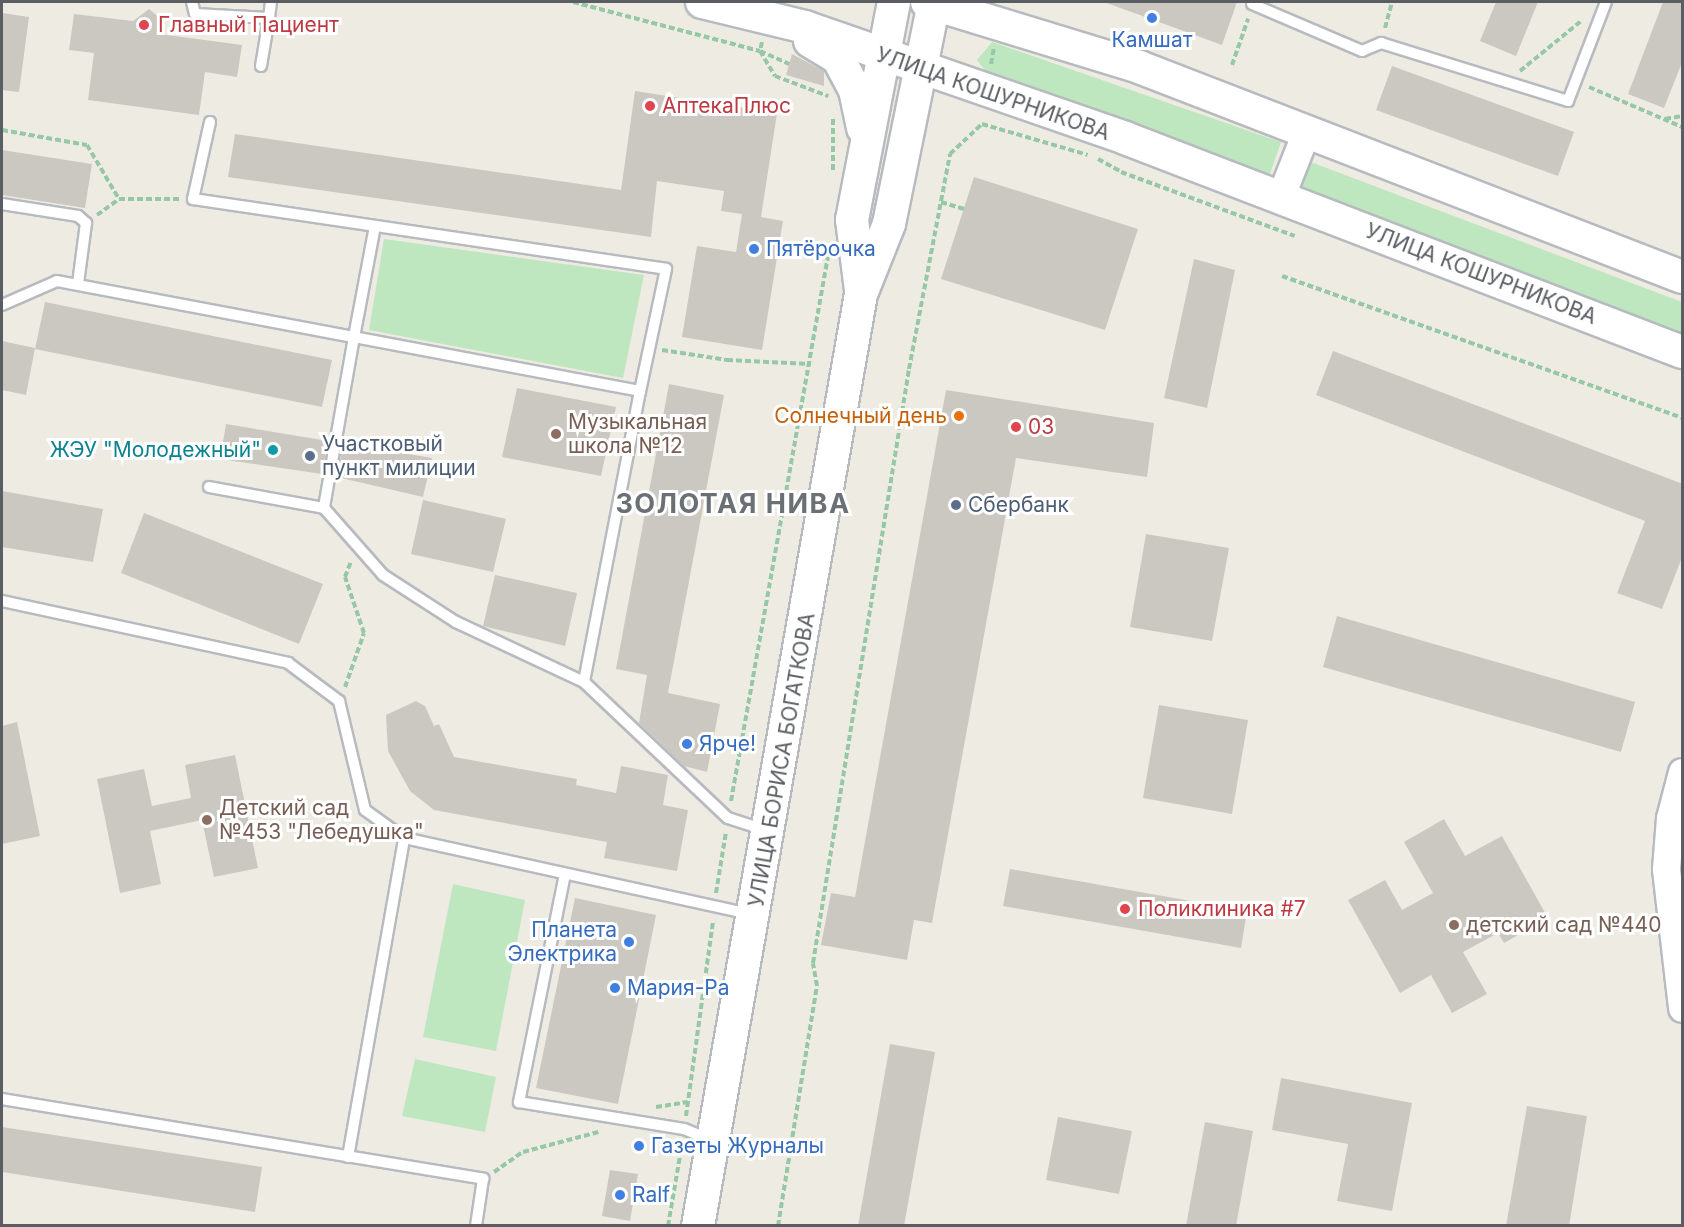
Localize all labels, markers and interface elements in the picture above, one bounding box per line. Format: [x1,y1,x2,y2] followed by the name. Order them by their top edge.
[1145,11,1159,25] marker: Камшат
[158,12,339,38] place label: Главный Пациент
[135,16,153,34] marker: Главный Пациент
[1112,27,1192,53] place label: Камшат
[873,42,1113,146] street label: УЛИЦА КОШУРНИКОВА
[662,93,791,119] place label: АптекаПлюс
[643,99,657,113] marker: АптекаПлюс
[1362,218,1600,330] street label: УЛИЦА КОШУРНИКОВА
[766,236,876,262] place label: Пятёрочка
[747,242,761,256] marker: Пятёрочка
[774,403,947,429] place label: Солнечный день
[568,409,707,459] place label: Музыкальная школа №12
[952,409,966,423] marker: Солнечный день
[1028,414,1054,440] place label: 03
[1009,420,1023,434] marker: 03
[549,427,563,441] marker: Музыкальная школа №12
[322,431,476,481] place label: Участковый пункт милиции
[50,437,261,463] place label: ЖЭУ "Молодежный"
[266,443,280,457] marker: ЖЭУ "Молодежный"
[303,449,317,463] marker: Участковый пункт милиции
[615,488,851,520] district label: ЗОЛОТАЯ НИВА
[968,492,1069,518] place label: Сбербанк
[949,498,963,512] marker: Сбербанк
[744,611,820,909] street label: УЛИЦА БОРИСА БОГАТКОВА
[699,731,756,757] place label: Ярче!
[680,737,694,751] marker: Ярче!
[219,795,424,845] place label: Детский сад №453 "Лебедушка"
[200,813,214,827] marker: Детский сад №453 "Лебедушка"
[1138,896,1306,922] place label: Поликлиника #7
[1116,900,1134,918] marker: Поликлиника #7
[1466,912,1661,938] place label: детский сад №440
[507,917,617,967] place label: Планета Электрика
[1447,918,1461,932] marker: детский сад №440
[622,935,636,949] marker: Планета Электрика
[627,975,730,1001] place label: Мария-Ра
[608,981,622,995] marker: Мария-Ра
[651,1133,824,1159] place label: Газеты Журналы
[632,1139,646,1153] marker: Газеты Журналы
[632,1182,670,1208] place label: Ralf
[613,1188,627,1202] marker: Ralf

